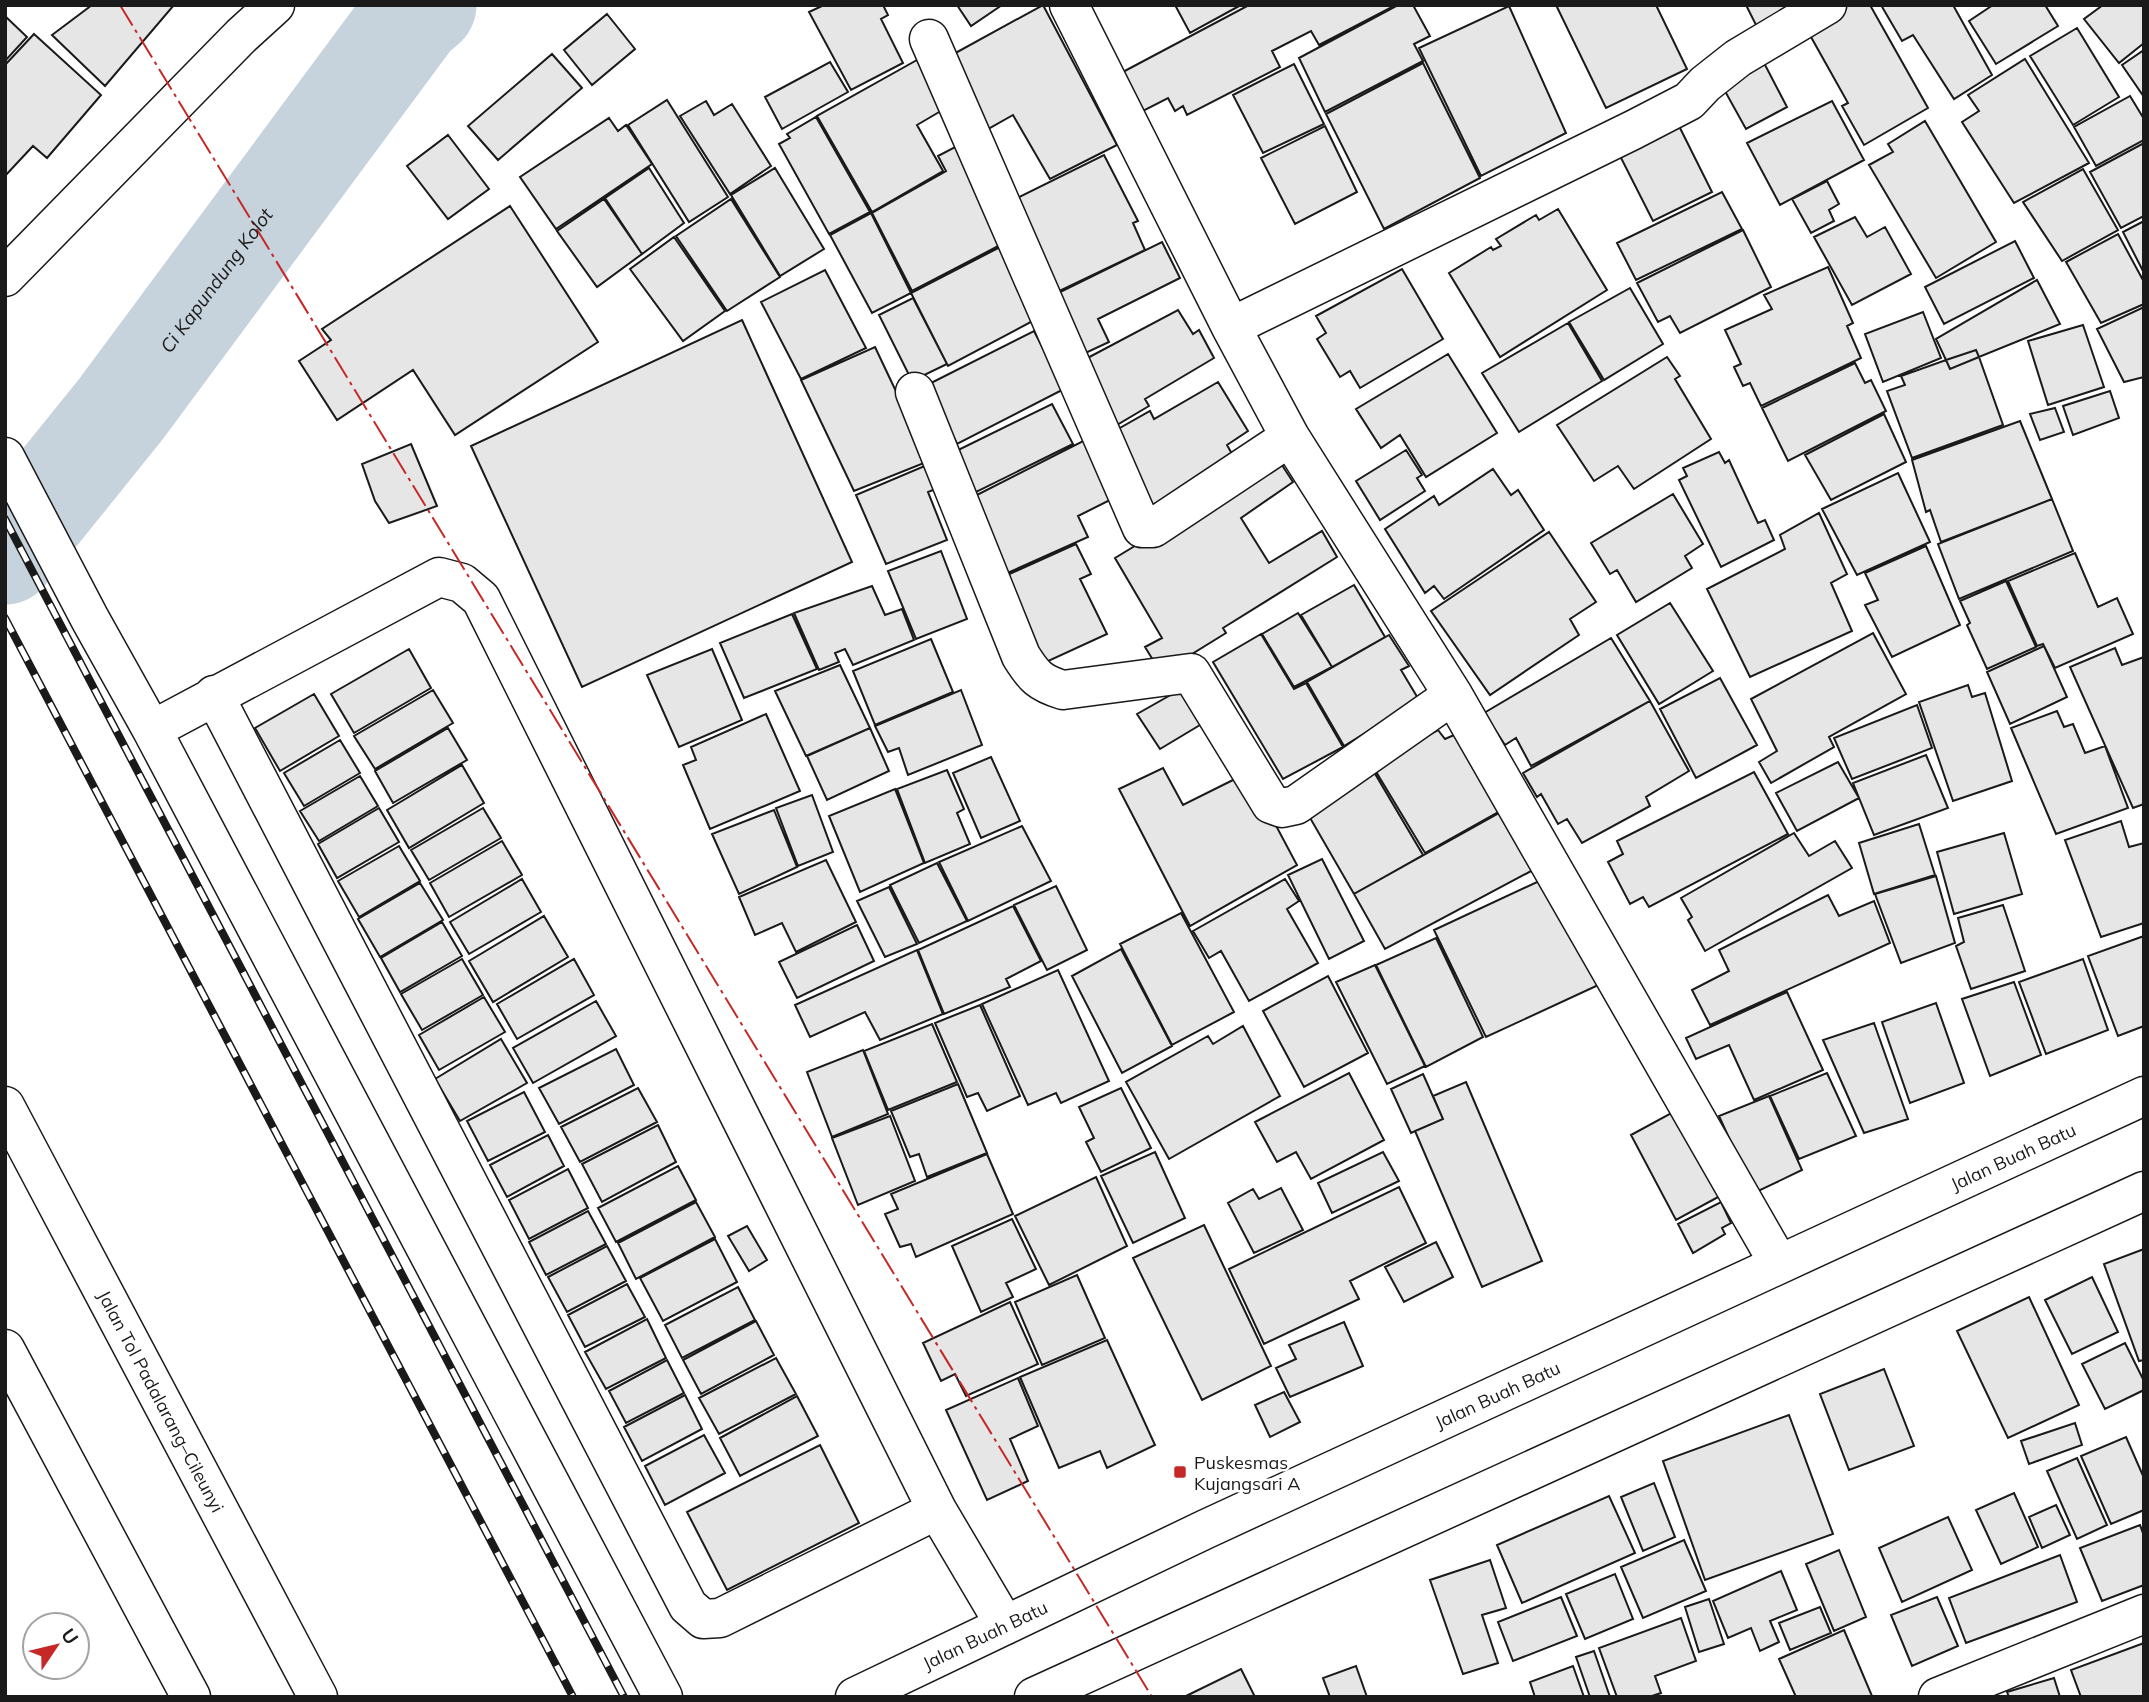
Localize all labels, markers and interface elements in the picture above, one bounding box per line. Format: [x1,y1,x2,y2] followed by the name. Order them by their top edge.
[155,202,279,357] water label: Ci Kapundung Kolot
[1947,1118,2079,1195] street label: Jalan Buah Batu
[93,1286,230,1516] street label: Jalan Tol Padalarang–Cileunyi
[1431,1356,1564,1433] street label: Jalan Buah Batu
[1194,1451,1301,1495] place label: Puskesmas Kujangsari A
[1172,1464,1188,1480] marker: Puskesmas Kujangsari A
[919,1595,1051,1674] street label: Jalan Buah Batu
[21,1611,91,1681] north arrow
[56,1624,84,1649] text: U

